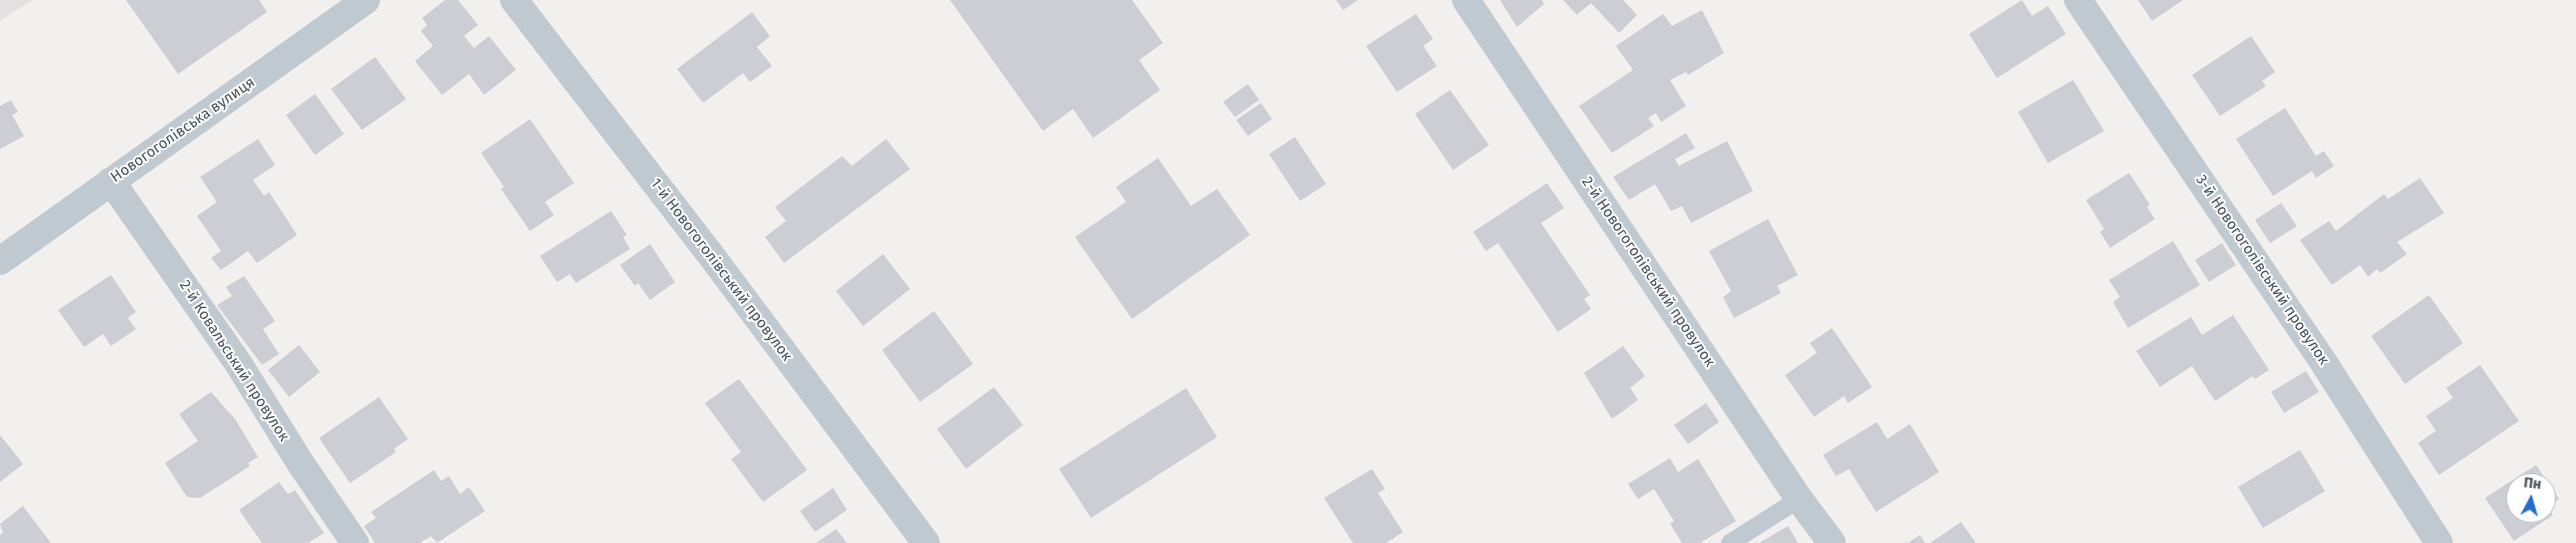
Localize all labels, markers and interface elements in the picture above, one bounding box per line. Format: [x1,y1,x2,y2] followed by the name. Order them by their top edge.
[108,73,258,187] street label: Новогоголівська вулиця
[2192,172,2332,368] street label: 3-й Новогоголівський провулок
[1578,174,1718,370] street label: 2-й Новогоголівський провулок
[646,175,796,365] street label: 1-й Новогоголівський провулок
[175,277,293,445] street label: 2-й Ковальський провулок
[2506,473,2556,523] north arrow
[2523,474,2542,493] text: Пн

